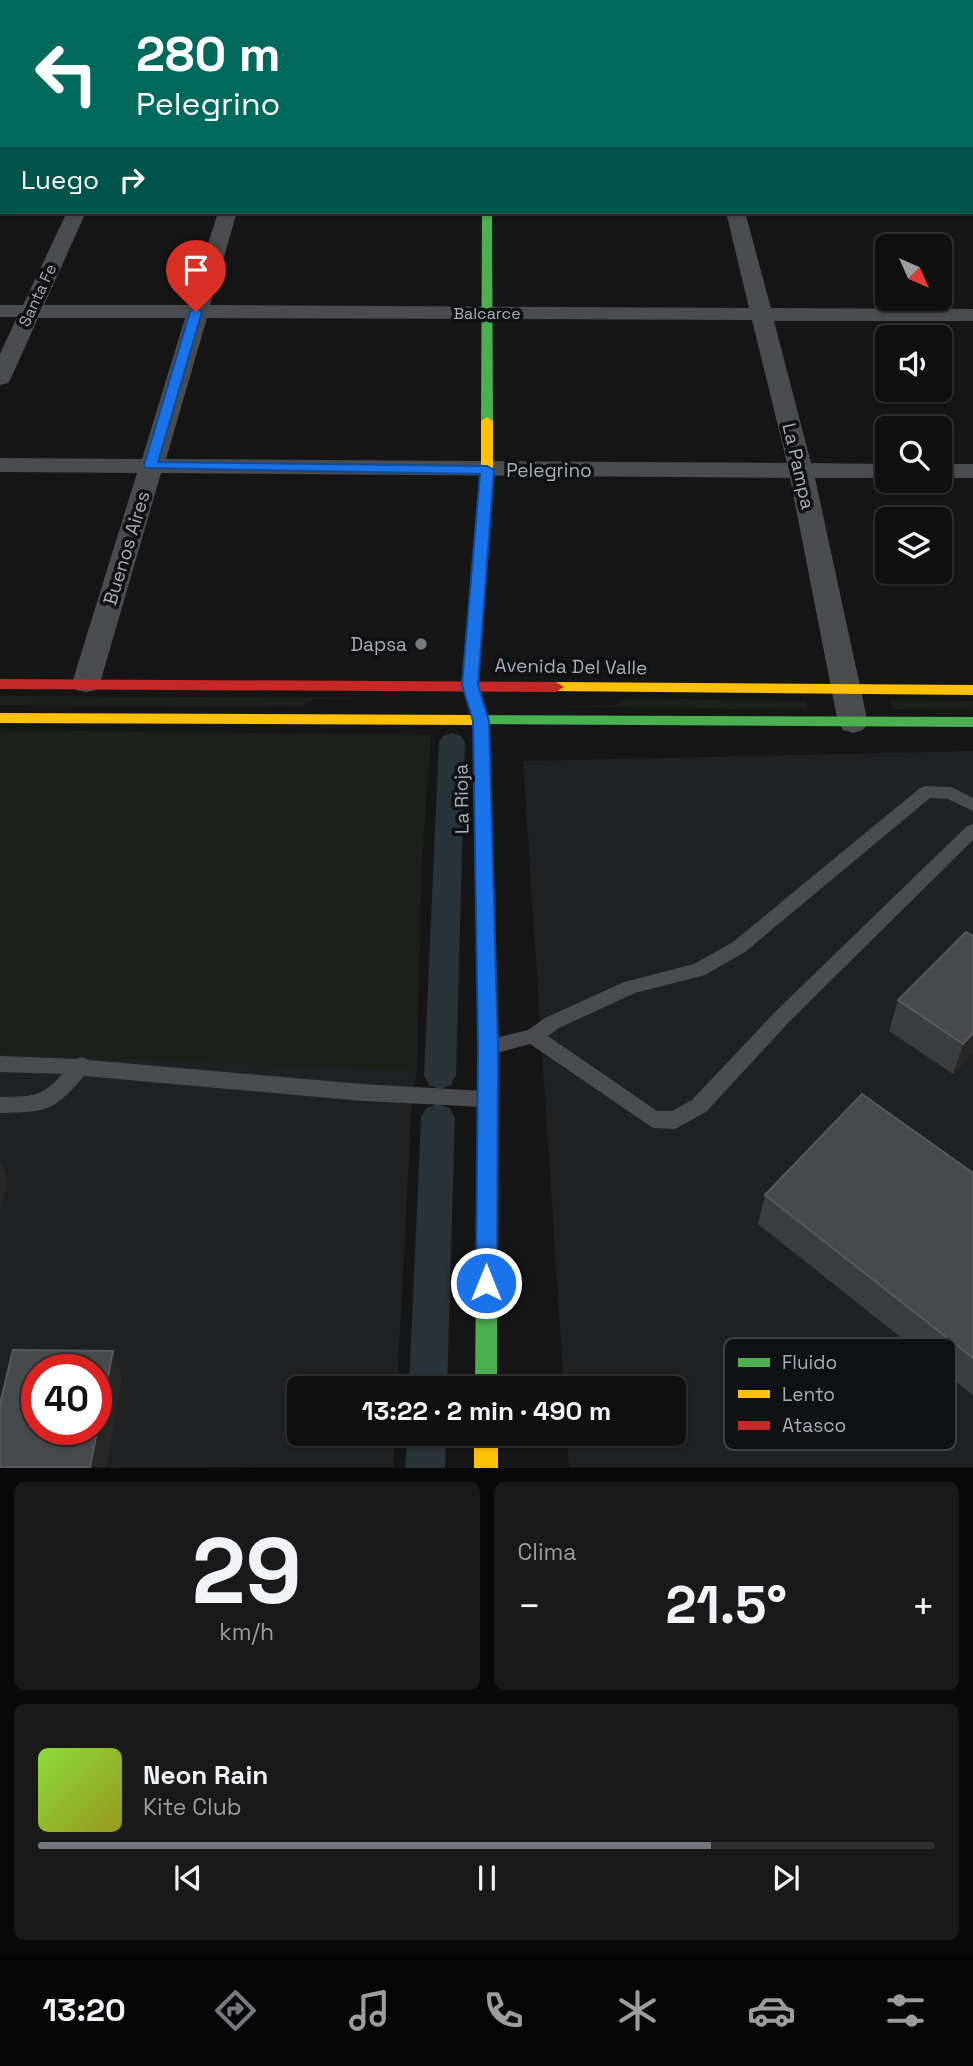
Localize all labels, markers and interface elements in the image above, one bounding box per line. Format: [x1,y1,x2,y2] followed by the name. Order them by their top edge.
[136,23,281,85] text: 280 m
[21,28,112,119] icon: left
[136,84,280,124] text: Pelegrino
[113,161,151,199] icon: right
[21,163,99,197] text: Luego
[875,234,952,312] north arrow
[875,234,952,584] map controls
[166,240,226,312] pin
[177,251,215,289] icon: arrive
[14,260,61,330] street label: Santa Fe
[453,303,521,324] street label: Balcarce
[875,325,952,402] button: sound
[875,416,952,493] button: search
[776,421,821,512] street label: La Pampa
[506,458,592,483] street label: Pelegrino
[97,488,156,608] street label: Buenos Aires
[875,507,952,584] button: layers
[350,632,407,657] place label: Dapsa
[413,636,429,652] marker: Dapsa
[494,653,648,680] street label: Avenida Del Valle
[448,764,475,834] street label: La Rioja
[449,1246,523,1320] position arrow
[724,1338,956,1450] legend
[782,1350,837,1375] text: Fluido
[21,1354,112,1445] speed limit sign: 40
[782,1382,835,1407] text: Lento
[362,1394,611,1428] text: 13:22 · 2 min · 490 m
[782,1413,846,1438] text: Atasco
[192,1513,302,1630] text: 29
[518,1537,577,1567] text: Clima
[665,1572,787,1638] text: 21.5°
[518,1582,541,1630] text: −
[911,1582,935,1630] text: +
[219,1617,274,1647] text: km/h
[143,1758,268,1792] text: Neon Rain
[143,1792,242,1822] text: Kite Club
[169,1859,207,1897] icon: previous
[468,1859,506,1897] icon: pause
[767,1859,805,1897] icon: next
[211,1986,260,2035] icon: directions
[345,1986,394,2035] icon: music
[479,1986,528,2035] icon: phone
[613,1986,662,2035] icon: climate
[747,1986,796,2035] icon: car
[881,1986,930,2035] icon: filters
[43,1990,126,2030] text: 13:20

